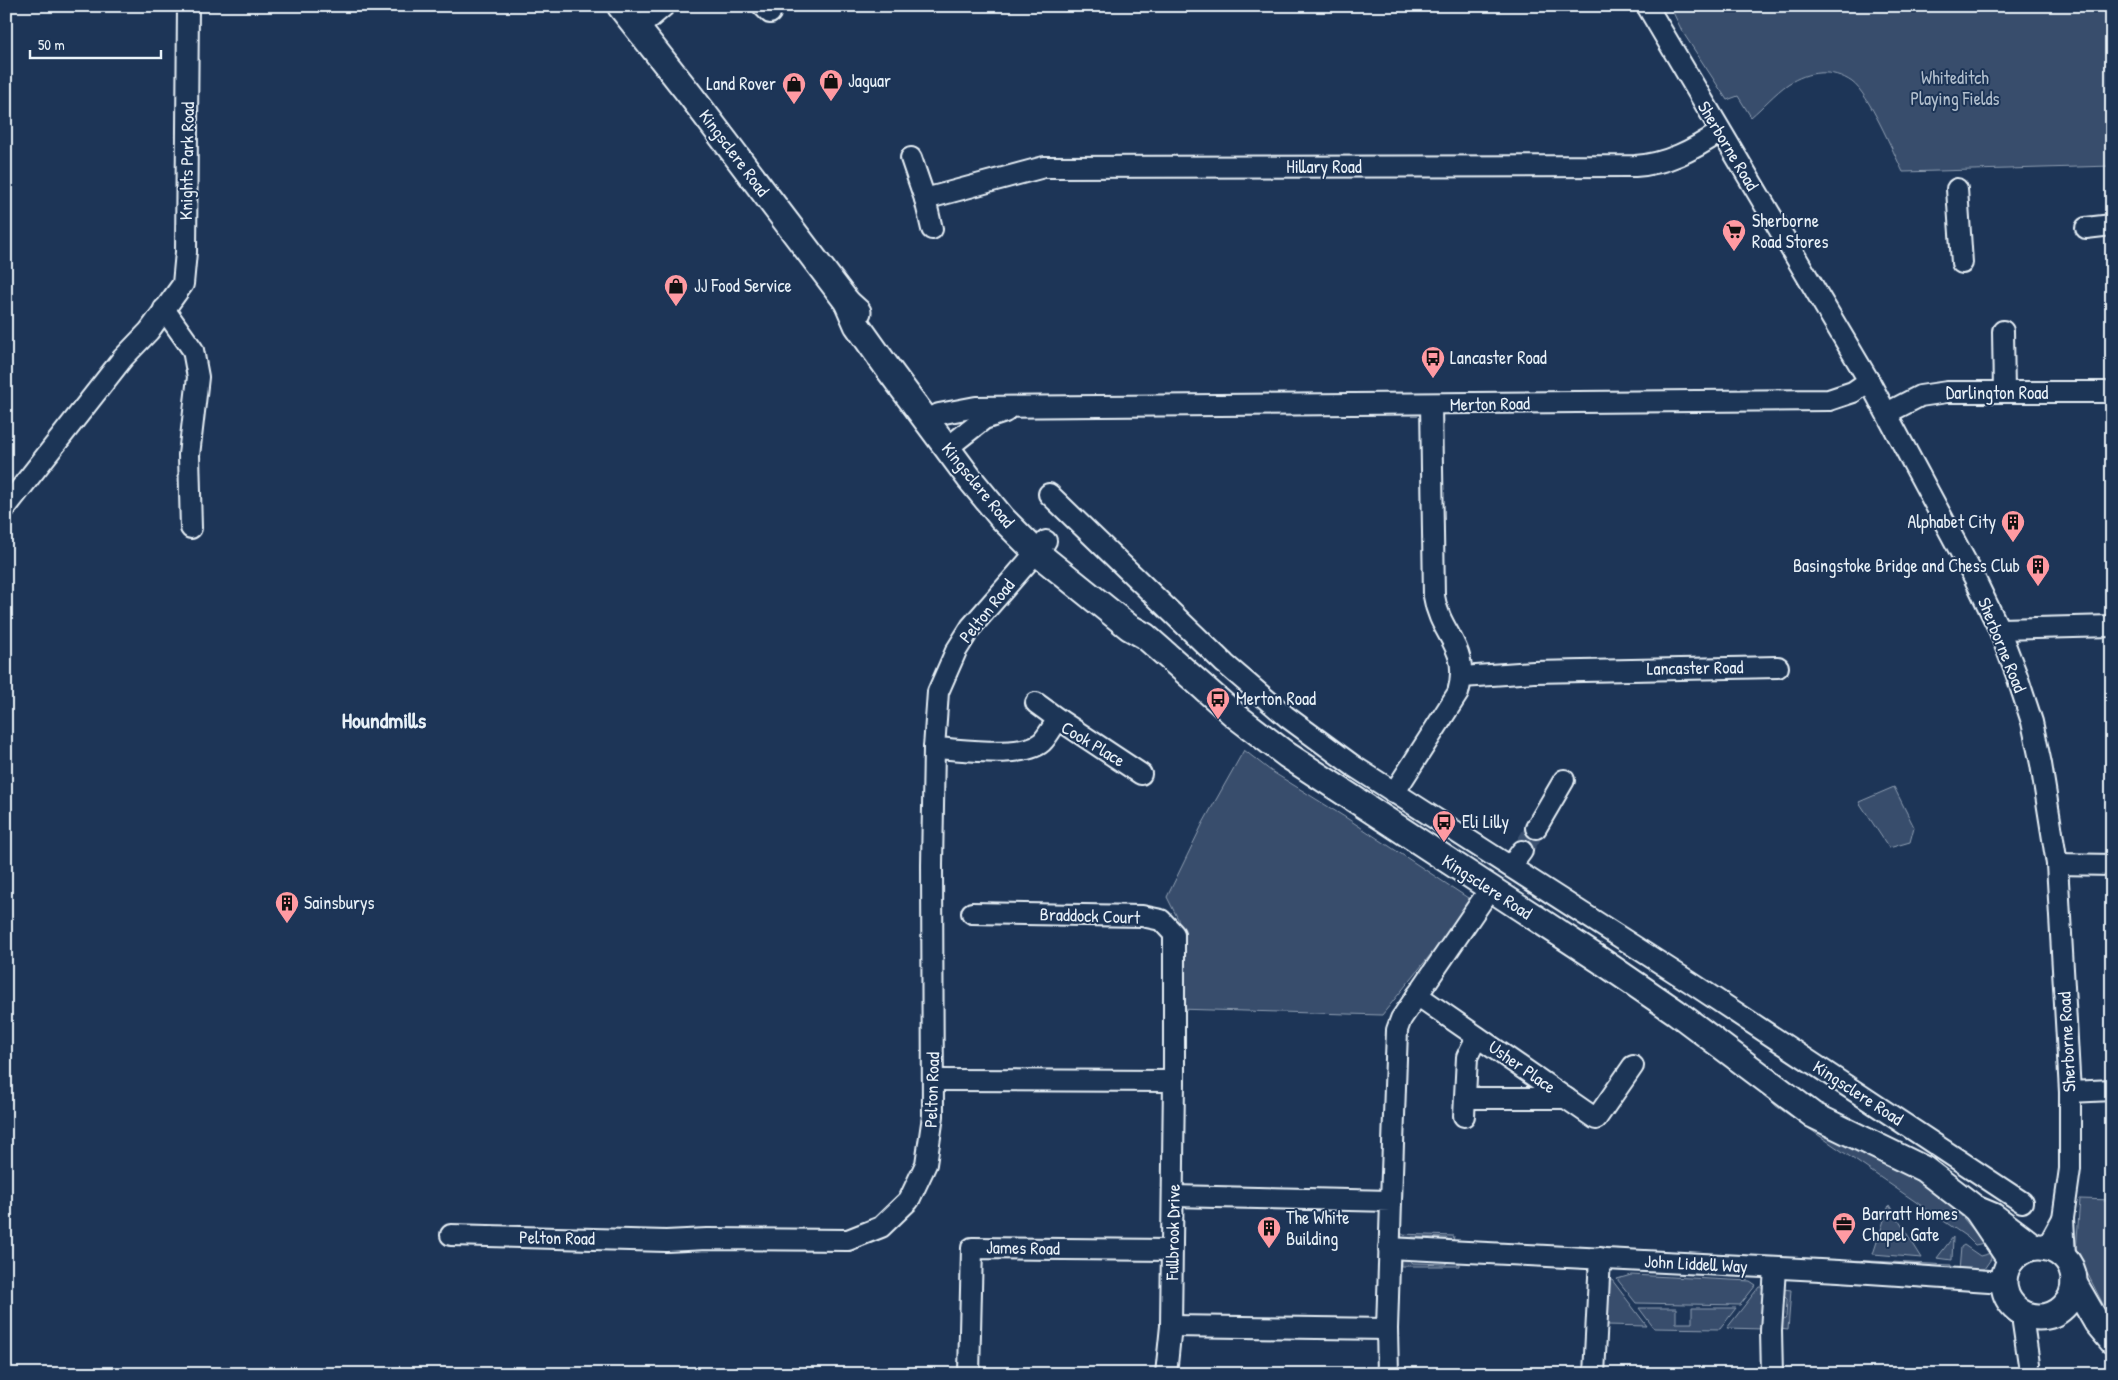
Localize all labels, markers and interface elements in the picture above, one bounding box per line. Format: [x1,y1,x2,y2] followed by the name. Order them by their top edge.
[30,28,161,60] scale bar
[38,34,65,55] text: 50 m
[1910,65,2000,111] park label: Whiteditch Playing Fields
[818,68,844,102] shop icon: Jaguar
[848,68,891,93] place label: Jaguar
[706,71,776,96] place label: Land Rover
[781,71,807,105] shop icon: Land Rover
[1692,96,1765,195] street label: Sherborne Road
[173,102,200,220] street label: Knights Park Road
[693,104,775,201] street label: Kingsclere Road
[1286,154,1362,179] street label: Hillary Road
[1752,208,1828,254] place label: Sherborne Road Stores
[1721,218,1747,252] supermarket icon: Sherborne Road Stores
[663,273,689,307] shop icon: JJ Food Service
[694,273,792,298] place label: JJ Food Service
[1420,345,1446,379] bus stop icon: Lancaster Road
[1450,345,1547,370] place label: Lancaster Road
[1946,380,2048,405] street label: Darlington Road
[1450,390,1530,417] street label: Merton Road
[936,437,1021,533] street label: Kingsclere Road
[1907,509,1996,534] place label: Alphabet City
[2000,509,2026,543] building icon: Alphabet City
[1793,553,2020,578] place label: Basingstoke Bridge and Chess Club
[2025,553,2051,587] building icon: Basingstoke Bridge and Chess Club
[953,573,1020,648] street label: Pelton Road
[1972,594,2033,696] street label: Sherborne Road
[1646,654,1744,681] street label: Lancaster Road
[1205,686,1231,720] bus stop icon: Merton Road
[1236,686,1316,711] place label: Merton Road
[342,705,427,735] district label: Houndmills
[1057,715,1130,772] street label: Cook Place
[1431,809,1457,843] bus stop icon: Eli Lilly
[1462,809,1509,834] place label: Eli Lilly
[1437,848,1537,925] street label: Kingsclere Road
[274,890,300,924] building icon: Sainsburys
[304,890,375,915] place label: Sainsburys
[1039,901,1141,930] street label: Braddock Court
[2051,991,2082,1093] street label: Sherborne Road
[1483,1034,1561,1099] street label: Usher Place
[918,1052,945,1128] street label: Pelton Road
[1808,1054,1908,1131] street label: Kingsclere Road
[1159,1184,1186,1281] street label: Fullbrook Drive
[1862,1201,1958,1247] place label: Barratt Homes Chapel Gate
[1286,1205,1349,1251] place label: The White Building
[1831,1211,1857,1245] office icon: Barratt Homes Chapel Gate
[1256,1215,1282,1249] building icon: The White Building
[519,1224,595,1251] street label: Pelton Road
[986,1234,1060,1261] street label: James Road
[1644,1248,1749,1279] street label: John Liddell Way

